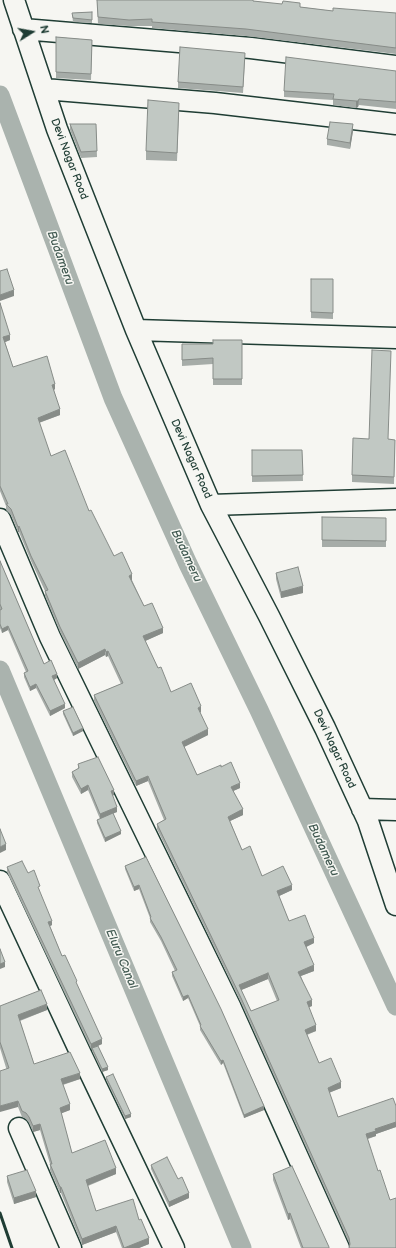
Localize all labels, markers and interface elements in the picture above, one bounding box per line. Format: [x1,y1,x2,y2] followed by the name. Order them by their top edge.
[12,12,52,52] north arrow
[37,24,51,35] text: N
[47,117,91,201] street label: Devi Nagar Road
[44,229,76,287] water label: Budameru
[168,417,214,501] street label: Devi Nagar Road
[168,527,204,585] water label: Budameru
[310,707,358,791] street label: Devi Nagar Road
[305,821,341,879] water label: Budameru
[102,927,140,991] water label: Eluru Canal

